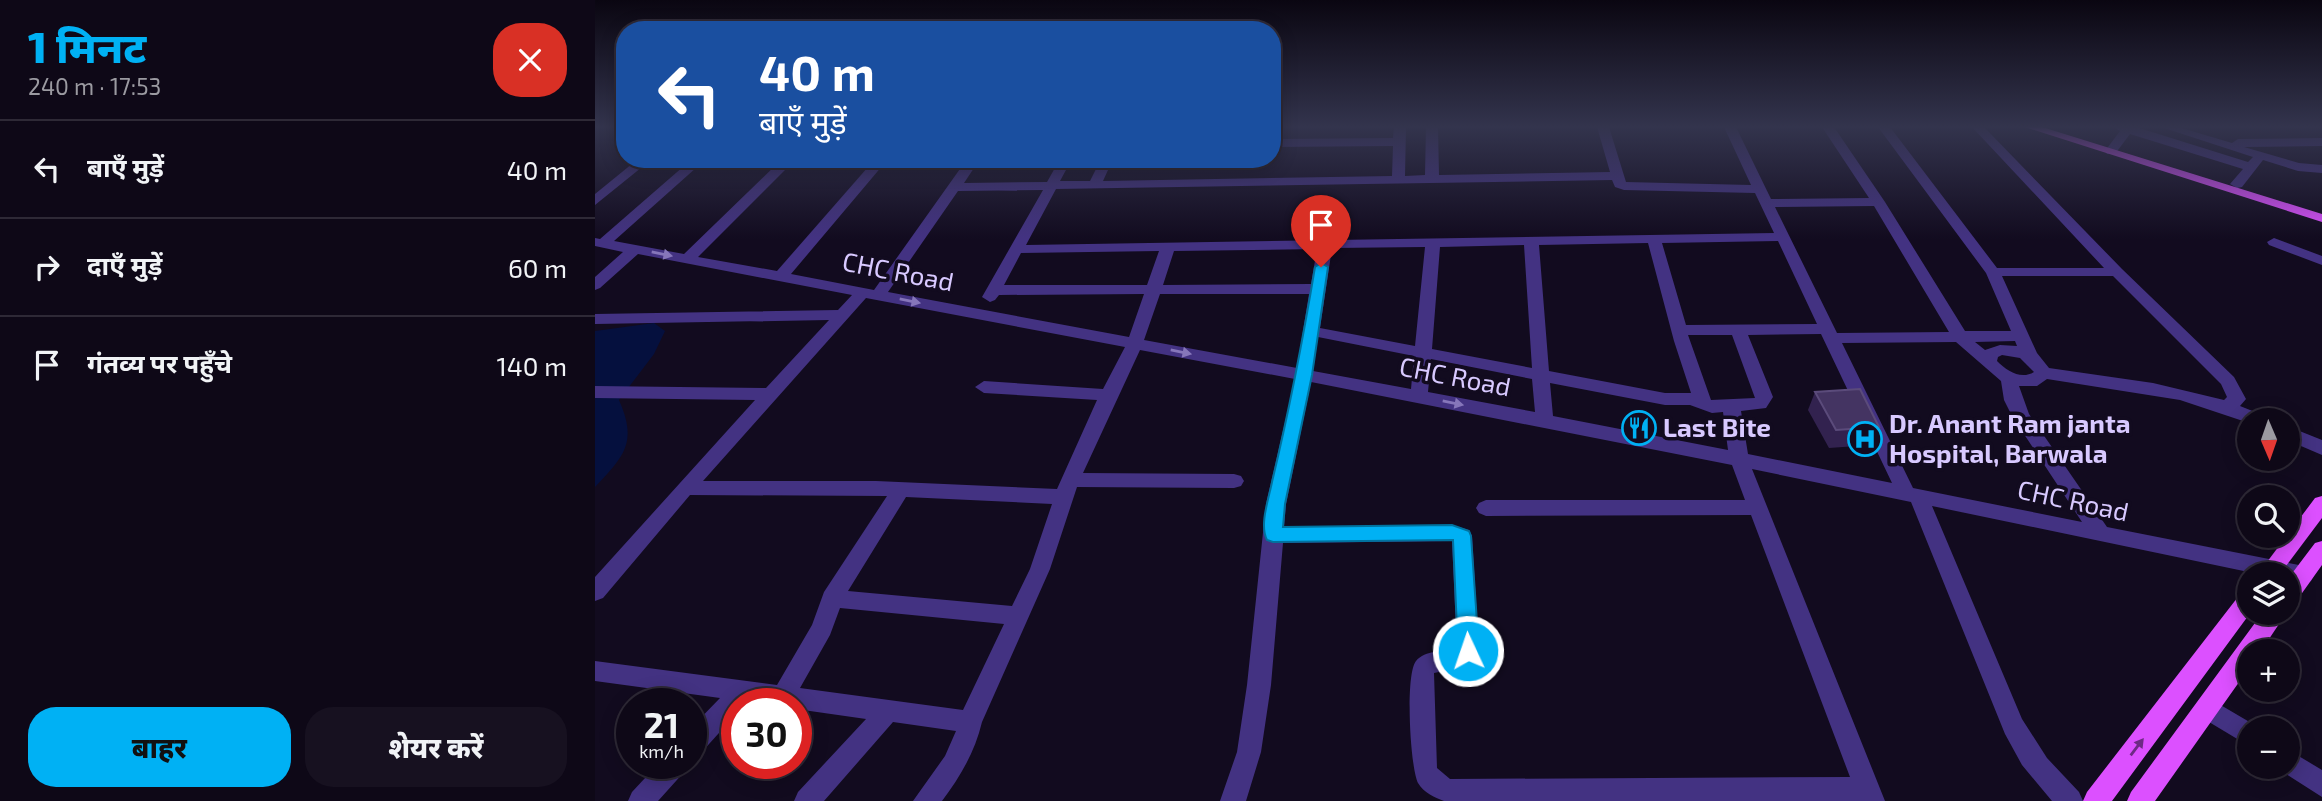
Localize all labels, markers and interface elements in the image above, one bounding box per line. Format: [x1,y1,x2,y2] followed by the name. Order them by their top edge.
[28,21,146,71] text: 1 मिनट
[493,23,567,97] button: close
[759,42,875,101] text: 40 m
[644,49,735,140] icon: left
[28,72,161,100] text: 240 m · 17:53
[759,102,847,140] text: बाएँ मुड़ें
[28,150,66,188] icon: left
[87,151,164,182] text: बाएँ मुड़ें
[507,154,567,185] text: 40 m
[1291,195,1351,267] pin
[1302,206,1340,244] icon: arrive
[840,245,957,296] street label: CHC Road
[28,248,66,286] icon: right
[87,249,162,280] text: दाएँ मुड़ें
[651,249,673,260] one-way arrow
[508,252,567,283] text: 60 m
[899,295,921,306] one-way arrow
[28,346,66,384] icon: arrive
[87,347,232,378] text: गंतव्य पर पहुँचे
[1171,347,1193,358] one-way arrow
[496,350,567,381] text: 140 m
[1397,350,1514,401] street label: CHC Road
[1442,398,1464,409] one-way arrow
[1889,407,2130,468] place label: Dr. Anant Ram janta Hospital, Barwala
[2237,408,2299,471] north arrow
[2237,408,2300,779] map controls
[1620,409,1658,447] restaurant icon: Last Bite
[1663,411,1771,442] place label: Last Bite
[1846,420,1884,458] hospital icon: Dr. Anant Ram janta Hospital, Barwala
[2015,473,2132,526] street label: CHC Road
[2237,485,2300,548] button: search
[2237,562,2300,625] button: layers
[1431,614,1505,688] position arrow
[2237,639,2300,702] button: +
[721,688,812,779] speed limit sign: 30
[644,703,679,745] text: 21
[28,707,291,787] button: बाहर
[305,707,567,787] button: शेयर करें
[2237,716,2300,779] button: −
[2130,738,2145,756] one-way arrow
[639,740,684,762] text: km/h

